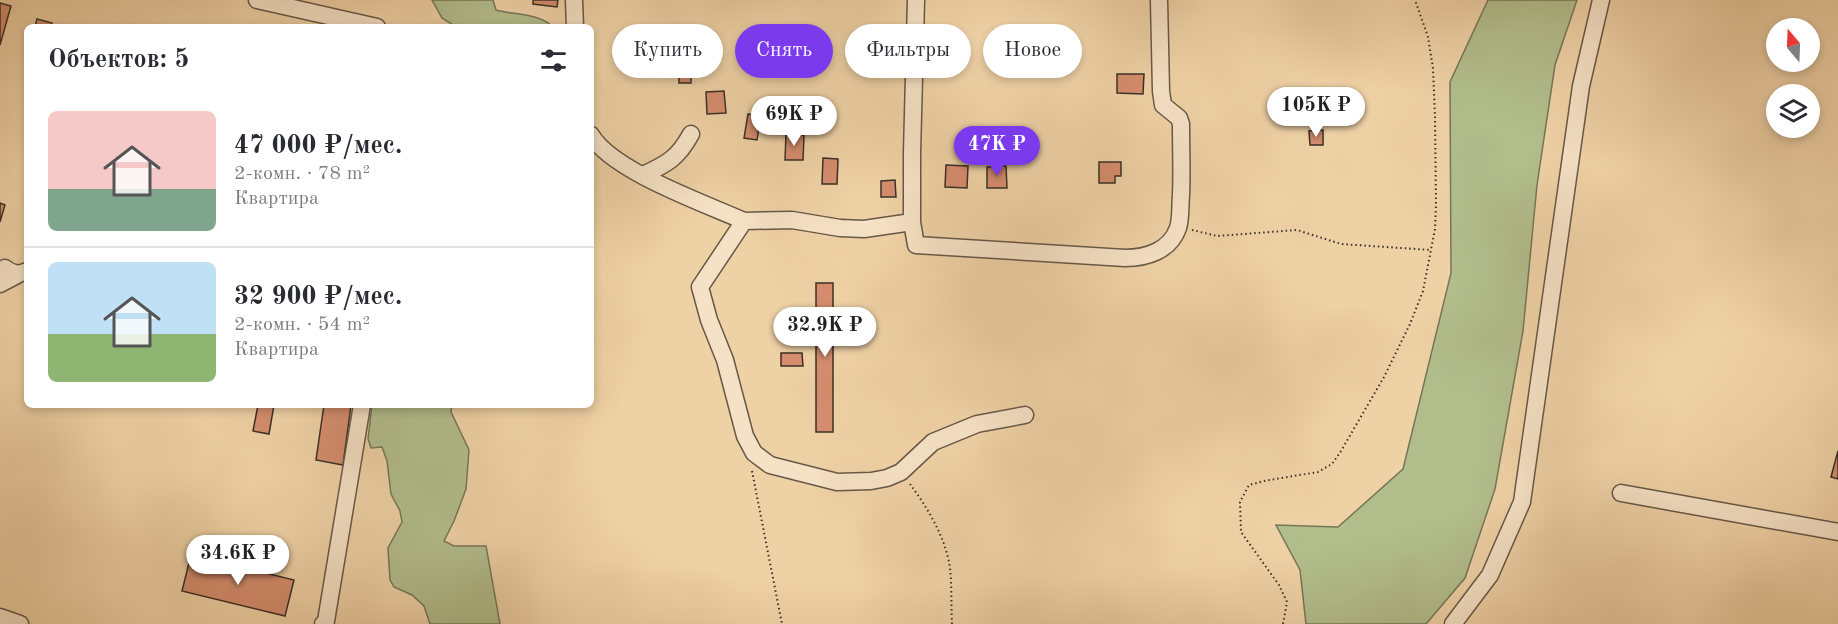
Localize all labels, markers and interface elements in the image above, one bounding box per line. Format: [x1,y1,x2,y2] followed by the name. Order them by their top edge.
[1766,18,1820,72] north arrow
[1766,18,1820,138] map controls
[612,24,723,78] chip: Купить
[735,24,833,78] chip: Снять
[845,24,971,78] chip: Фильтры
[983,24,1082,78] chip: Новое
[537,44,570,77] icon: filters
[48,47,189,73] text: Объектов: 5
[1766,84,1820,138] button: layers
[1267,87,1365,138] pin: 105K ₽
[752,96,836,147] pin: 69K ₽
[1281,96,1351,116] text: 105K ₽
[765,105,823,125] text: 69K ₽
[955,126,1039,177] pin: 47K ₽
[234,133,402,159] text: 47 000 ₽/мес.
[96,135,168,207] icon: home
[968,135,1026,155] text: 47K ₽
[234,164,370,184] text: 2-комн. · 78 m²
[234,189,319,209] text: Квартира
[234,284,402,310] text: 32 900 ₽/мес.
[96,286,168,358] icon: home
[770,307,880,358] pin: 32.9K ₽
[234,315,370,335] text: 2-комн. · 54 m²
[787,316,863,336] text: 32.9K ₽
[234,340,319,360] text: Квартира
[183,535,293,586] pin: 34.6K ₽
[200,544,276,564] text: 34.6K ₽

